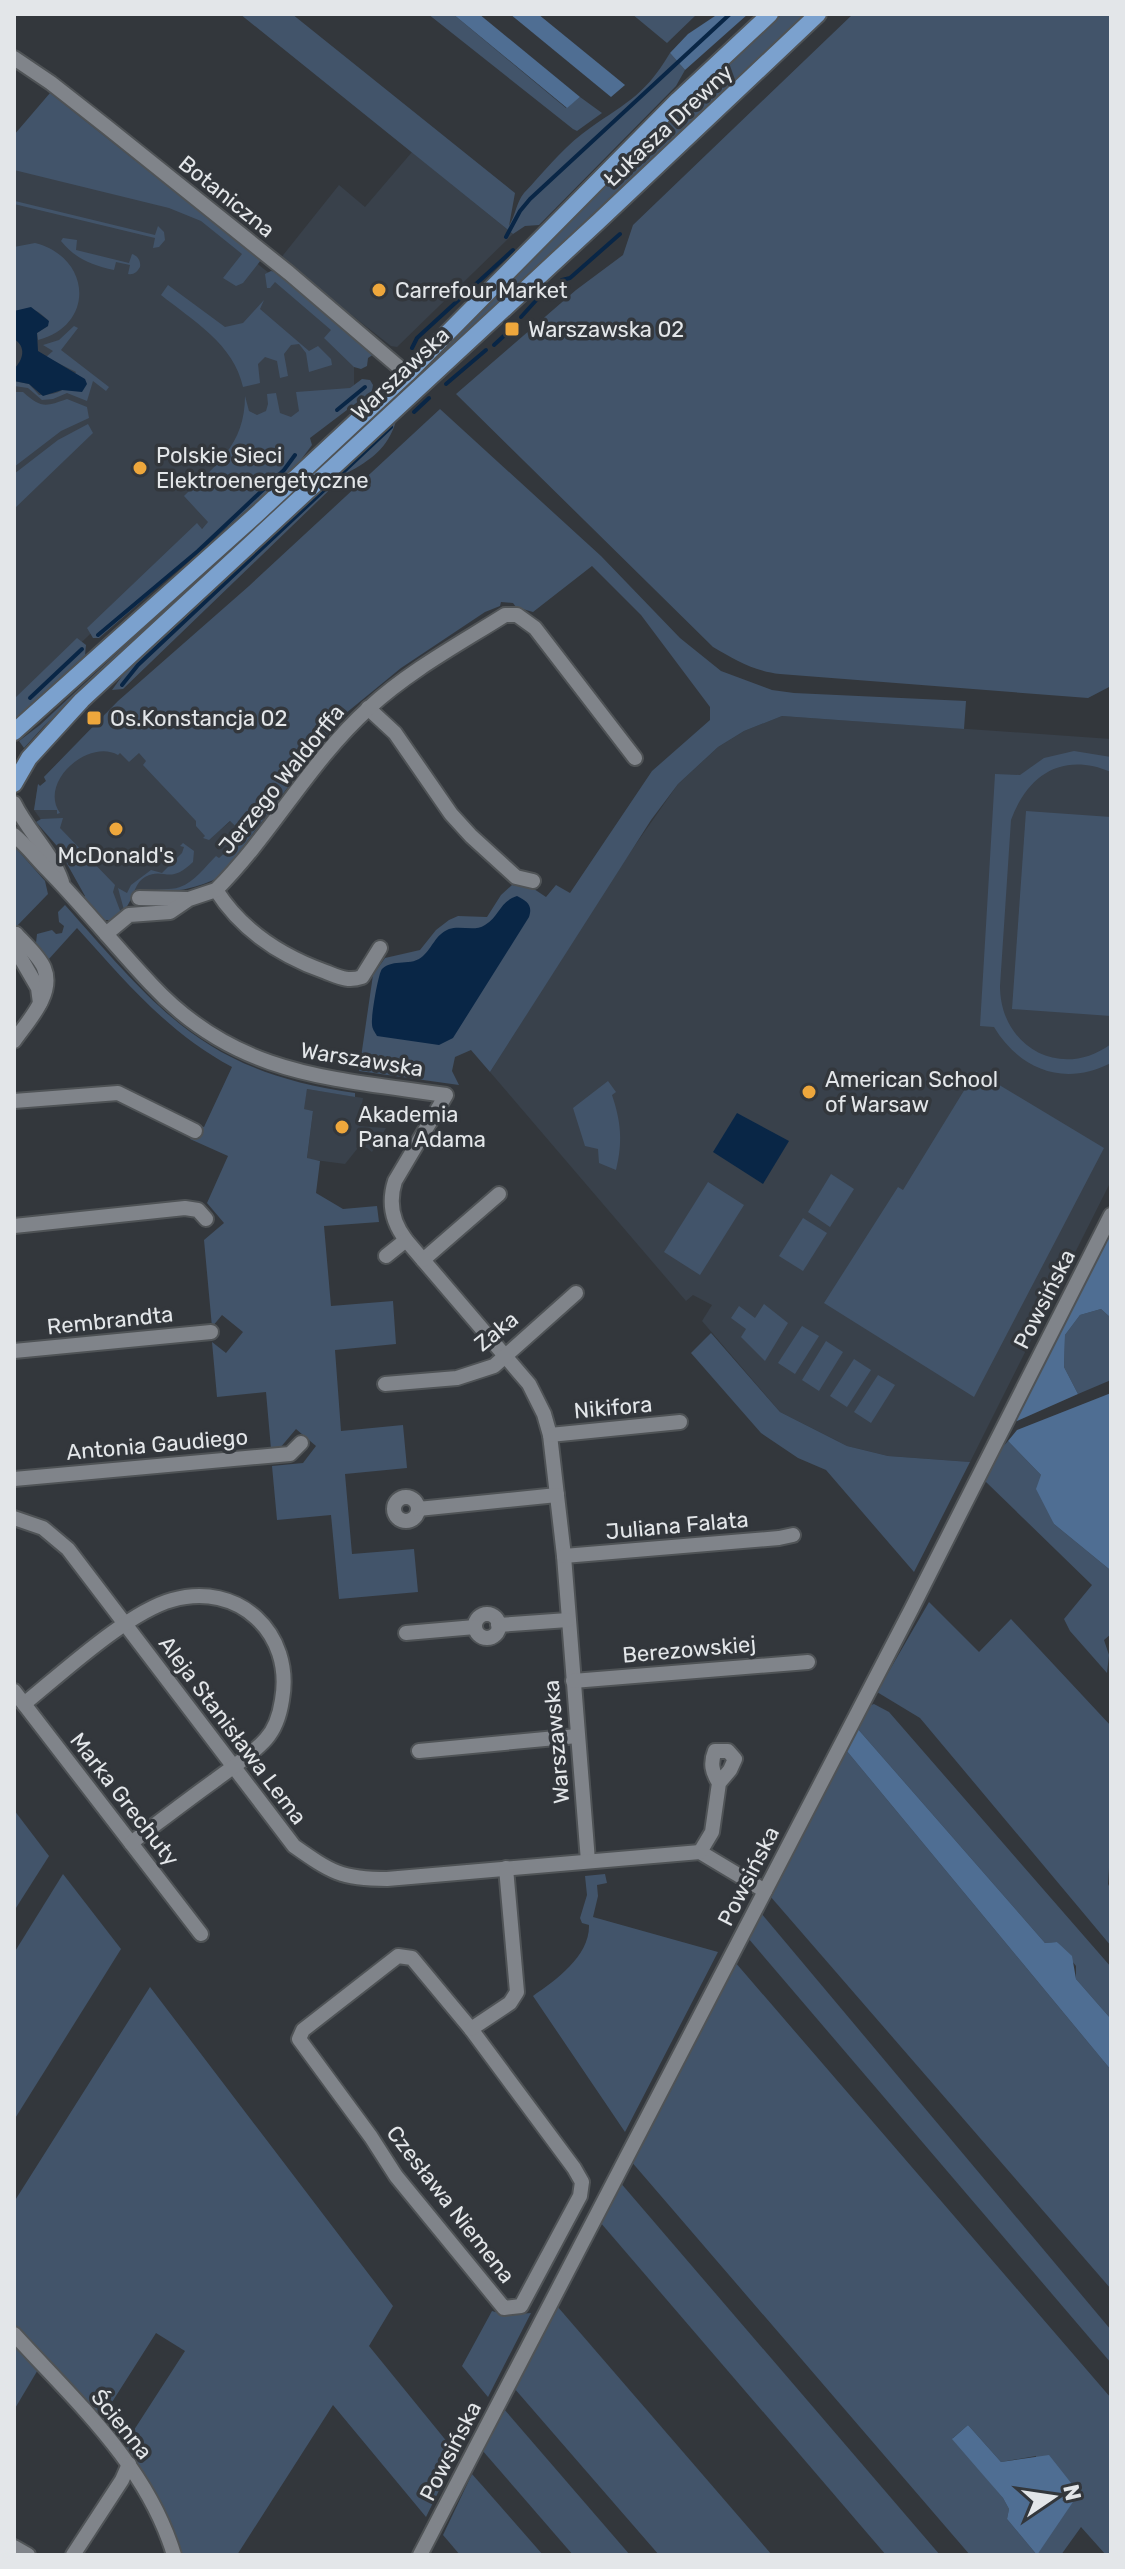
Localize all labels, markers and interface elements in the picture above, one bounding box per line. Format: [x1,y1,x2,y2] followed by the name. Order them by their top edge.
[598,59,739,192] street label: Łukasza Drewny
[173,150,280,243] street label: Botaniczna
[395,277,568,304] place label: Carrefour Market
[370,281,388,299] marker: Carrefour Market
[528,316,684,343] place label: Warszawska 02
[503,320,521,338] marker: Warszawska 02
[346,321,455,426] street label: Warszawska
[156,442,369,494] place label: Polskie Sieci Elektroenergetyczne
[131,459,149,477] marker: Polskie Sieci Elektroenergetyczne
[213,699,350,860] street label: Jerzego Waldorffa
[110,705,287,732] place label: Os.Konstancja 02
[85,709,103,727] marker: Os.Konstancja 02
[107,820,125,838] marker: McDonald's
[58,842,174,869] place label: McDonald's
[299,1036,425,1083] street label: Warszawska
[825,1066,998,1118] place label: American School of Warsaw
[800,1083,818,1101] marker: American School of Warsaw
[358,1101,486,1153] place label: Akademia Pana Adama
[333,1118,351,1136] marker: Akademia Pana Adama
[1008,1245,1081,1353] street label: Powsińska
[46,1300,174,1341] street label: Rembrandta
[469,1306,524,1357] street label: Zaka
[573,1391,653,1424] street label: Nikifora
[65,1423,249,1466] street label: Antonia Gaudiego
[604,1506,750,1545] street label: Juliana Falata
[621,1630,757,1669] street label: Berezowskiej
[153,1631,312,1830] street label: Aleja Stanisława Lema
[538,1679,575,1805] street label: Warszawska
[64,1727,185,1871] street label: Marka Grechuty
[712,1822,785,1930] street label: Powsińska
[381,2120,521,2288] street label: Czesława Niemena
[85,2384,158,2465] street label: Ścienna
[414,2397,487,2505] street label: Powsińska
[1013,2457,1093,2537] north arrow
[1057,2482,1087,2503] text: N

